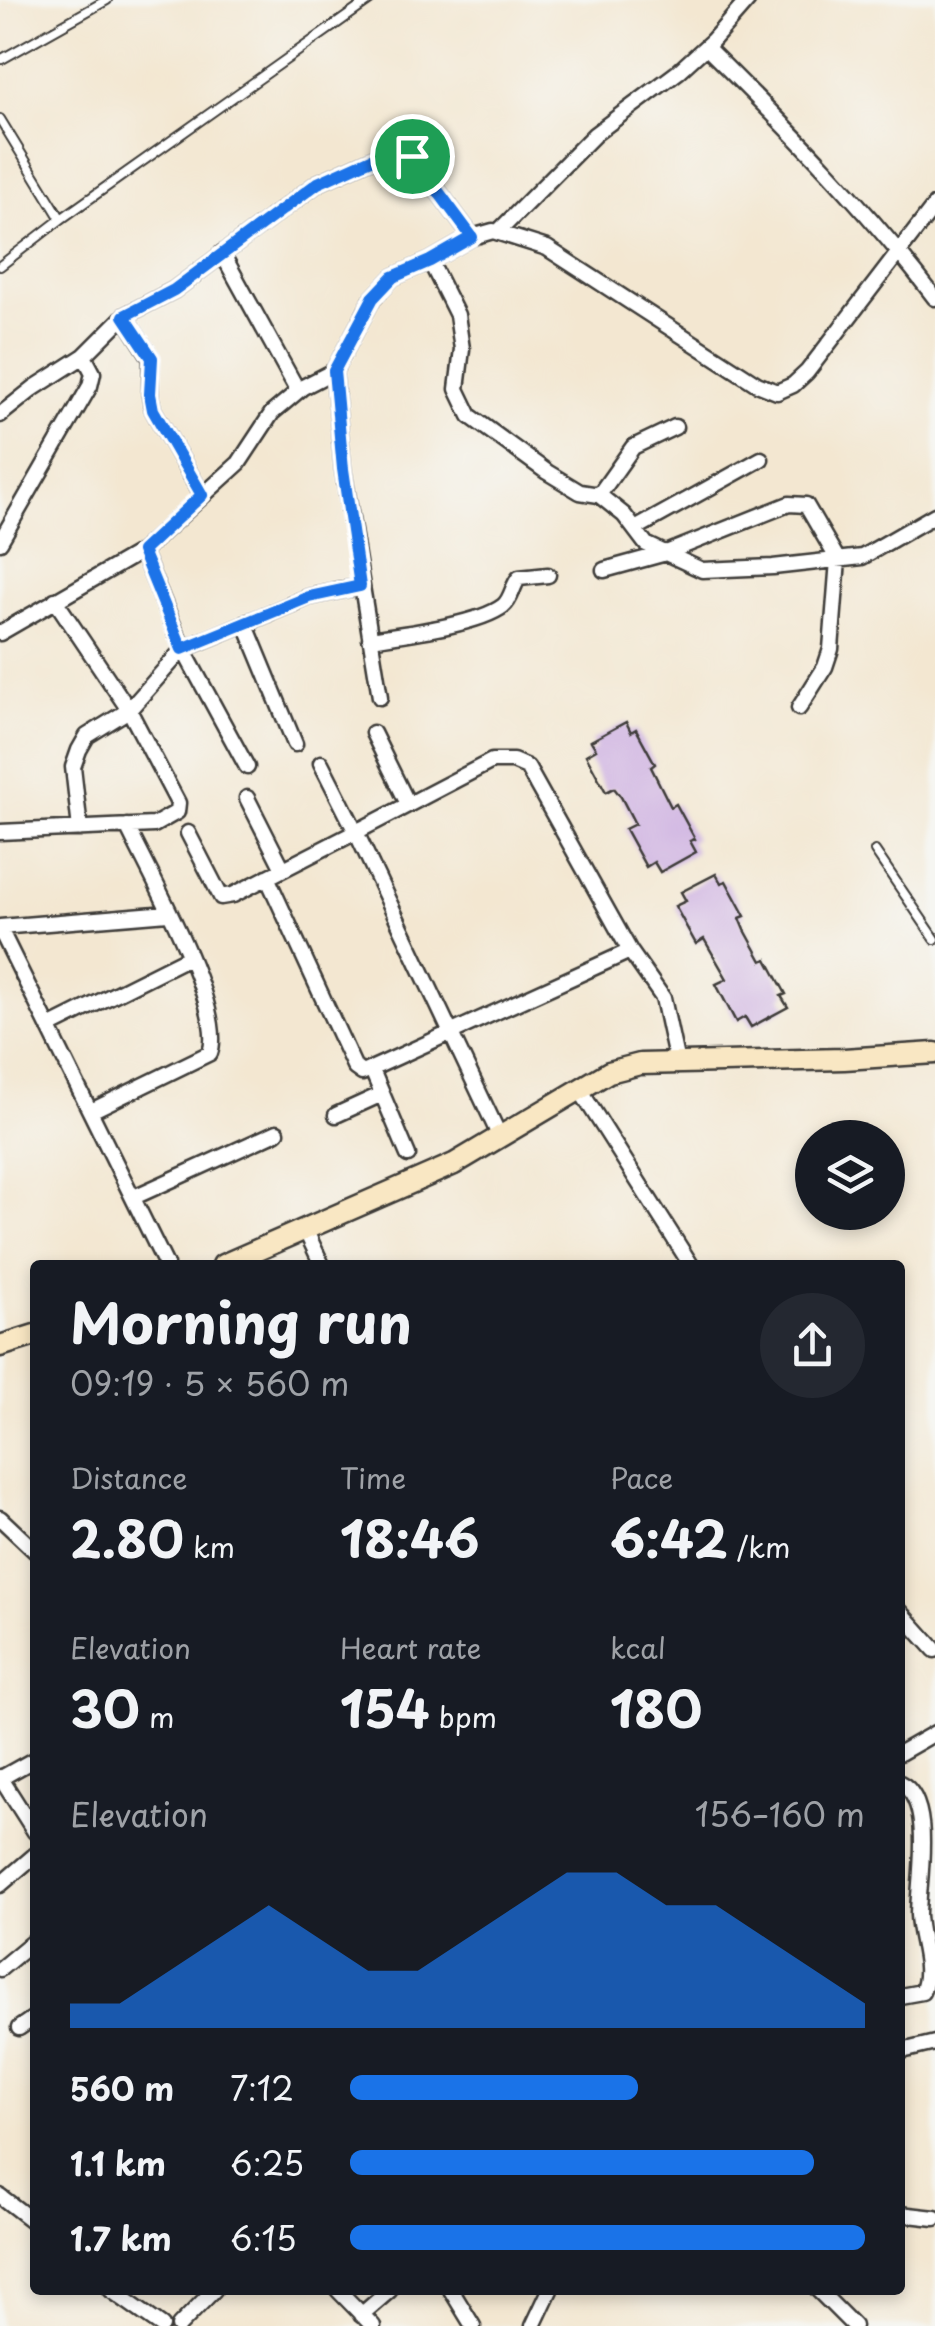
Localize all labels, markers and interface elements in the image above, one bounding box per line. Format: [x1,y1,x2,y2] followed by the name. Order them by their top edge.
[370,114,455,199] pin
[385,129,440,184] icon: arrive
[795,1120,905,1230] map controls
[795,1120,905,1230] button: layers
[70,1280,412,1363] text: Morning run
[760,1293,865,1398] button: share
[70,1359,349,1407] text: 09:19 · 5 × 560 m
[70,1456,188,1499] text: Distance
[340,1456,406,1499] text: Time
[610,1456,673,1499] text: Pace
[70,1499,184,1575] text: 2.80
[340,1499,480,1575] text: 18:46
[610,1499,728,1575] text: 6:42
[184,1525,235,1568] text: km
[728,1525,790,1568] text: /km
[70,1626,191,1669] text: Elevation
[340,1626,481,1669] text: Heart rate
[610,1626,666,1669] text: kcal
[70,1669,140,1745] text: 30
[340,1669,430,1745] text: 154
[610,1669,702,1745] text: 180
[140,1695,174,1738] text: m
[430,1695,497,1738] text: bpm
[70,1790,208,1838] text: Elevation
[695,1790,865,1838] text: 156–160 m
[70,2064,174,2112] text: 560 m
[230,2064,294,2112] text: 7:12
[70,2139,166,2187] text: 1.1 km
[230,2139,304,2187] text: 6:25
[70,2214,172,2262] text: 1.7 km
[230,2214,297,2262] text: 6:15

